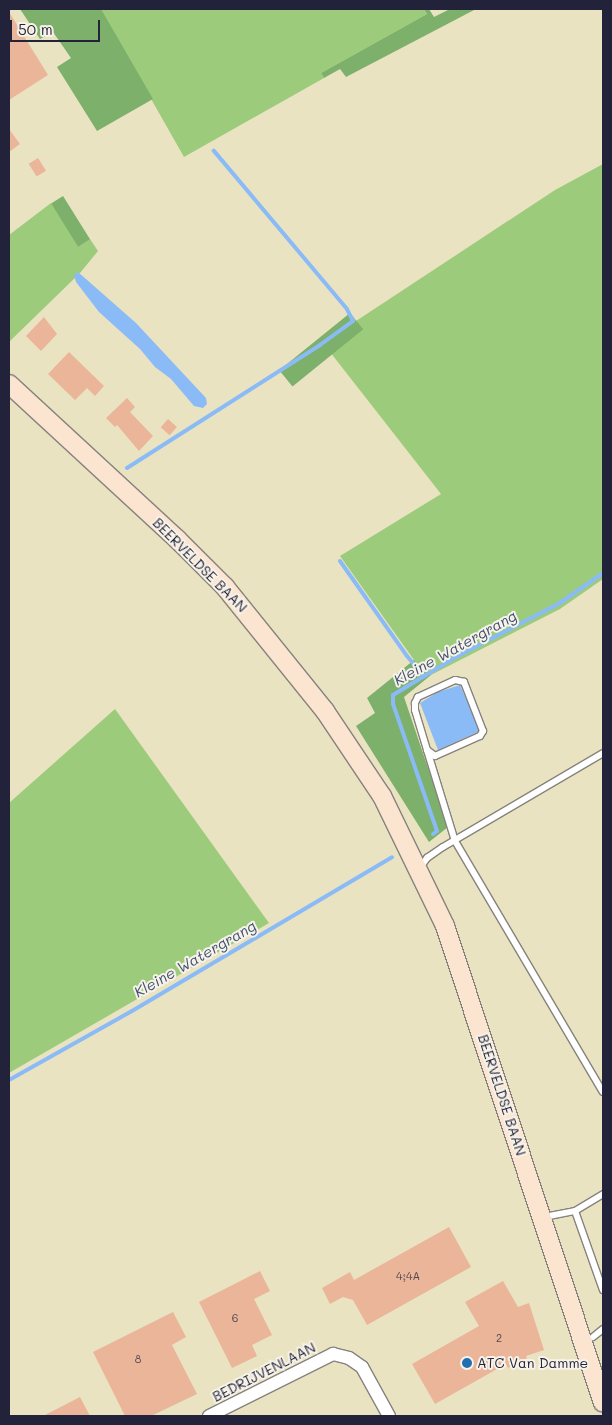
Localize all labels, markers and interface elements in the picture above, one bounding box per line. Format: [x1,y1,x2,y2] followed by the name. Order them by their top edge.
[12,10,102,42] scale bar
[18,19,53,39] text: 50 m
[149,514,251,616] street label: BEERVELDSE BAAN
[390,607,520,689] water label: Kleine Watergrang
[131,917,259,1001] water label: Kleine Watergrang
[474,1032,530,1158] street label: BEERVELDSE BAAN
[396,1269,420,1283] house number: 4;4A
[232,1311,238,1325] house number: 6
[496,1331,502,1345] house number: 2
[210,1339,318,1405] street label: BEDRIJVENLAAN
[135,1352,141,1366] house number: 8
[477,1355,588,1371] place label: ATC Van Damme
[461,1357,473,1369] marker: ATC Van Damme

